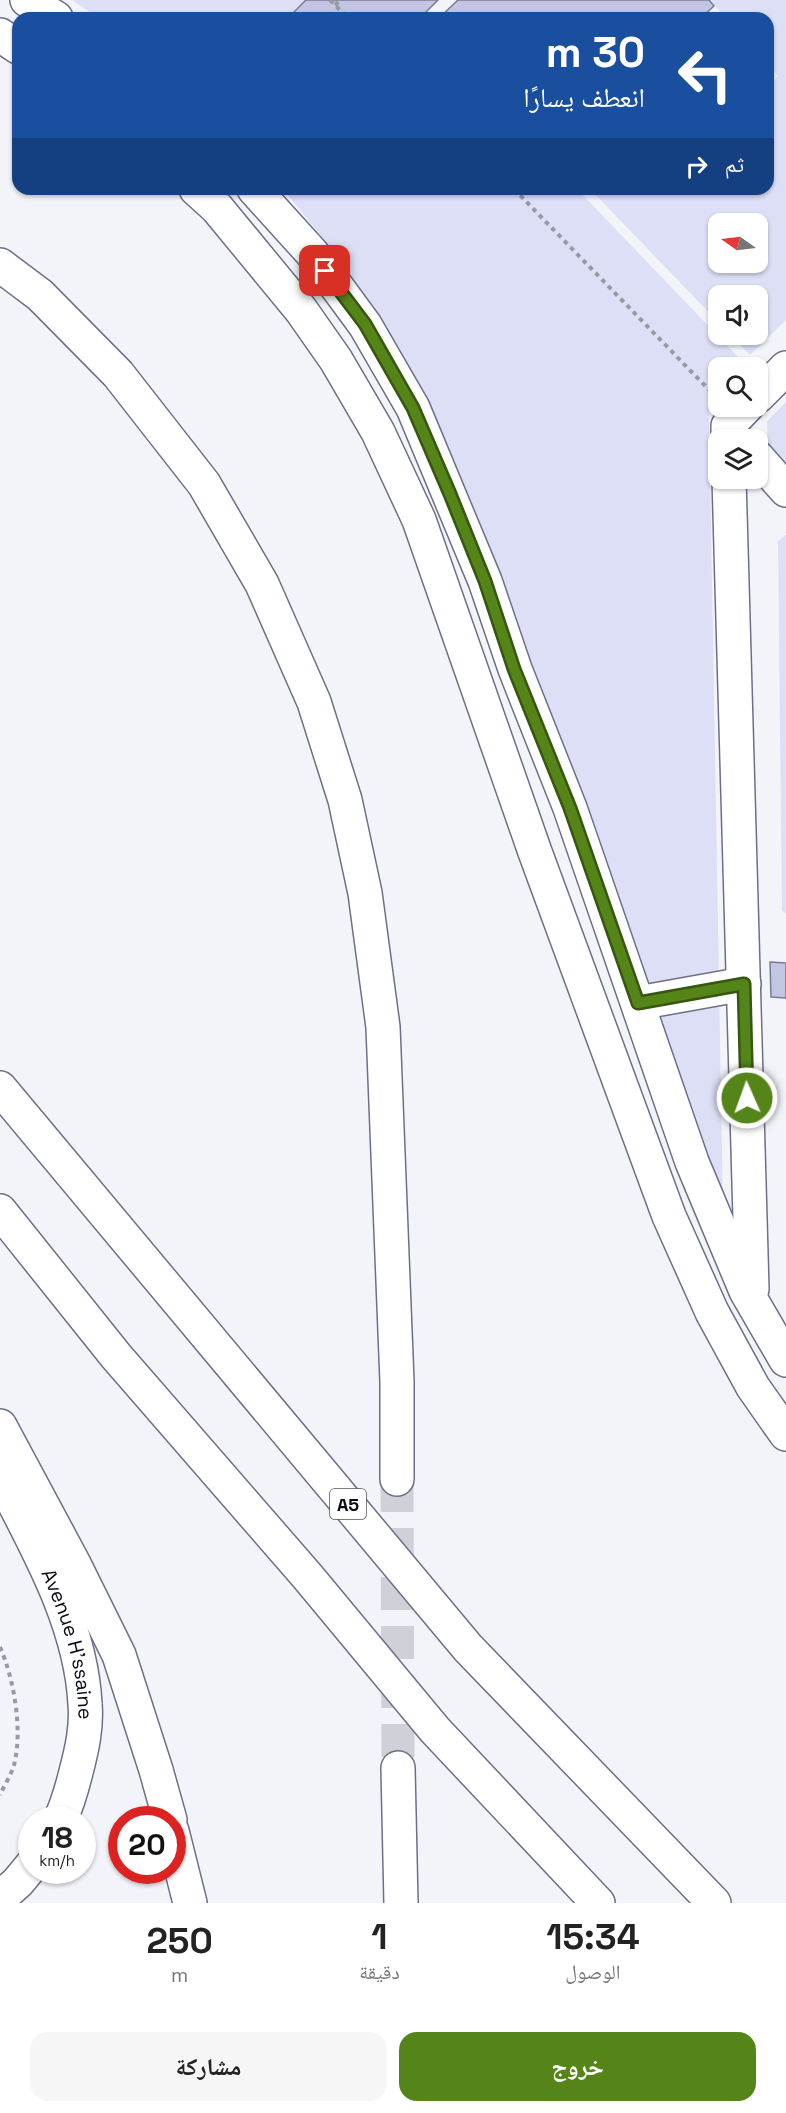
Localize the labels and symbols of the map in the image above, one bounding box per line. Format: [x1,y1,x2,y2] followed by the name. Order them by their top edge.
[708,213,768,273] north arrow
[299,245,350,296] pin
[715,1066,779,1130] position arrow
[330,1489,366,1519] road number: A5
[36,1565,98,1720] street label: Avenue H'ssaine
[108,1806,186,1884] speed limit sign: 20

